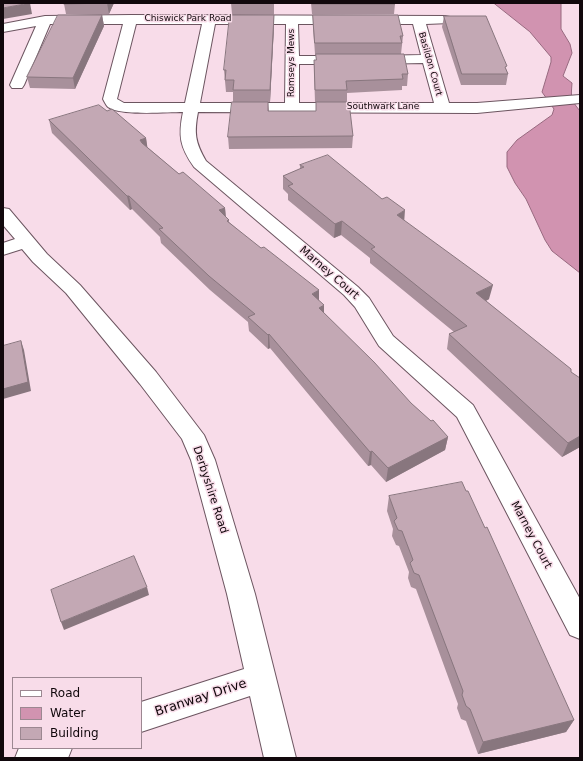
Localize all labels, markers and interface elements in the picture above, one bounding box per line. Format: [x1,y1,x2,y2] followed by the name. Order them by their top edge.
[145,14,231,24] street label: Chiswick Park Road
[287,29,297,97] street label: Romseys Mews
[416,31,444,97] street label: Basildon Court
[347,102,419,112] street label: Southwark Lane
[297,244,361,302] street label: Marney Court
[190,445,230,535] street label: Derbyshire Road
[508,499,554,571] street label: Marney Court
[153,676,249,720] street label: Branway Drive
[12,677,142,749] legend
[50,686,80,700] text: Road
[50,706,85,720] text: Water
[50,726,99,740] text: Building

